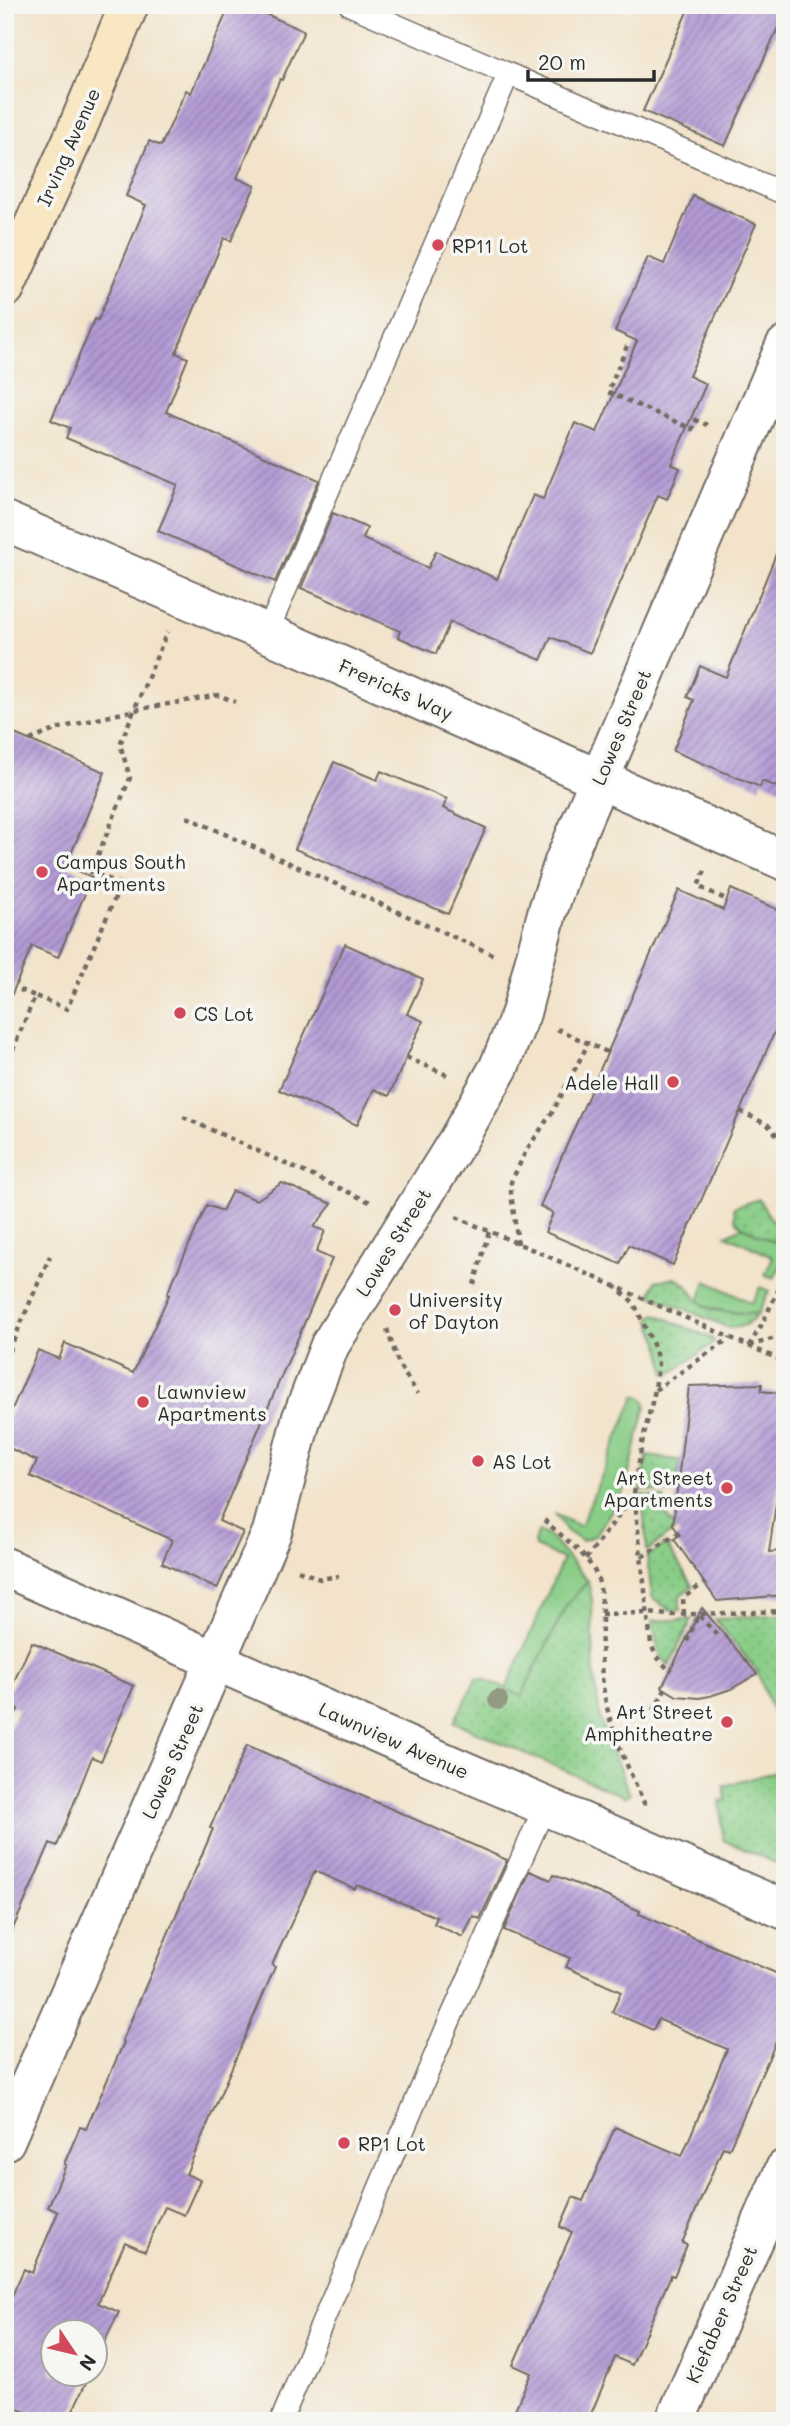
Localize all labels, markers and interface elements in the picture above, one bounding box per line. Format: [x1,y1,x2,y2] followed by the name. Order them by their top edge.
[528,38,654,82] scale bar
[538,48,586,75] text: 20 m
[31,84,105,210] street label: Irving Avenue
[452,233,528,258] place label: RP11 Lot
[430,237,446,253] marker: RP11 Lot
[335,653,457,725] street label: Frericks Way
[585,665,657,789] street label: Lowes Street
[56,849,185,896] place label: Campus South Apartments
[34,864,50,880] marker: Campus South Apartments
[194,1001,254,1026] place label: CS Lot
[172,1005,188,1021] marker: CS Lot
[565,1070,659,1095] place label: Adele Hall
[665,1074,681,1090] marker: Adele Hall
[350,1183,436,1301] street label: Lowes Street
[409,1287,503,1334] place label: University of Dayton
[387,1302,403,1318] marker: University of Dayton
[157,1379,267,1426] place label: Lawnview Apartments
[135,1394,151,1410] marker: Lawnview Apartments
[492,1449,552,1474] place label: AS Lot
[470,1453,486,1469] marker: AS Lot
[603,1465,713,1512] place label: Art Street Apartments
[719,1480,735,1496] marker: Art Street Apartments
[315,1696,473,1784] street label: Lawnview Avenue
[135,1699,209,1823] street label: Lowes Street
[584,1699,713,1746] place label: Art Street Amphitheatre
[719,1714,735,1730] marker: Art Street Amphitheatre
[358,2131,426,2156] place label: RP1 Lot
[336,2135,352,2151] marker: RP1 Lot
[679,2241,763,2387] street label: Kiefaber Street
[38,2318,108,2388] north arrow
[74,2350,103,2376] text: N

